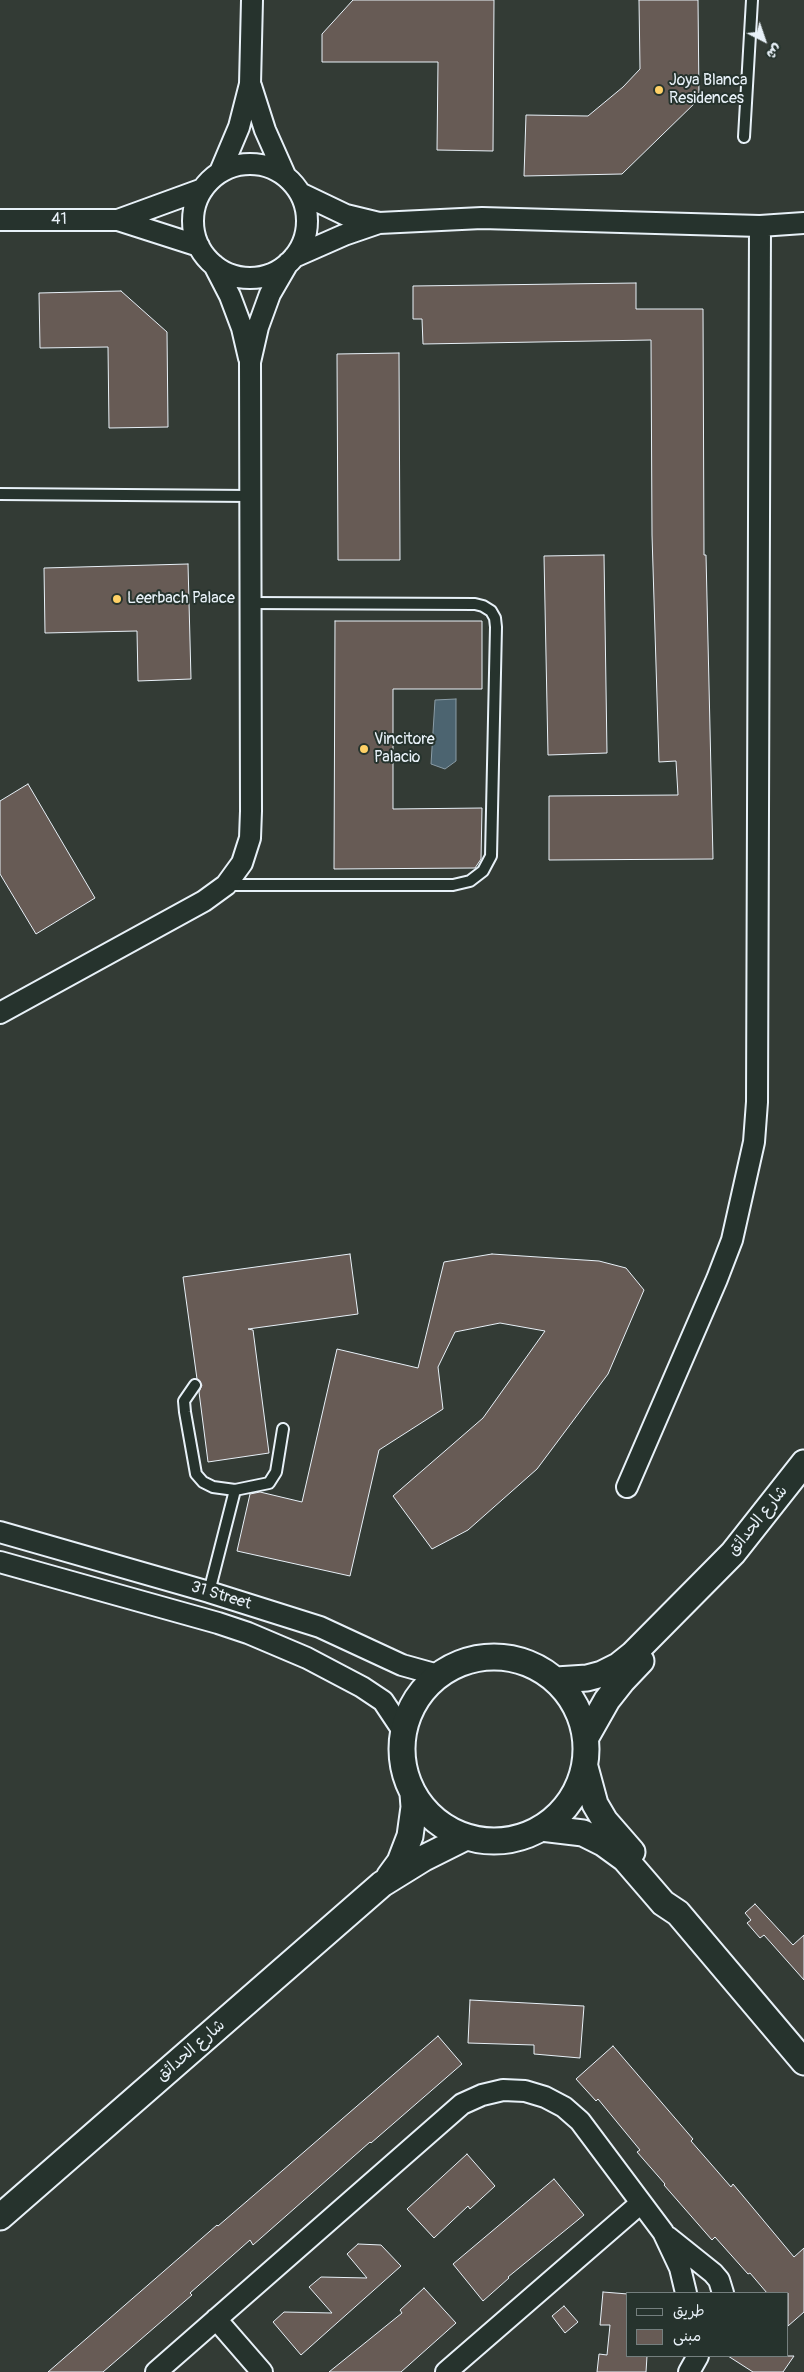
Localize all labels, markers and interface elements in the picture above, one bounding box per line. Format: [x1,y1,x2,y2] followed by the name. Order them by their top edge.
[739,15,789,65] north arrow
[763,40,786,63] text: ش
[669,71,747,109] place label: Joya Blanca Residences
[653,84,665,96] marker: Joya Blanca Residences
[51,210,67,230] street label: 41
[127,589,235,609] place label: Leerbach Palace
[111,593,123,605] marker: Leerbach Palace
[374,730,435,768] place label: Vincitore Palacio
[358,743,370,755] marker: Vincitore Palacio
[724,1482,792,1560] street label: شارع الحدائق
[189,1578,253,1614] street label: 31 Street
[153,2016,229,2086] street label: شارع الحدائق
[626,2292,789,2357] legend
[673,2302,705,2321] text: طريق
[673,2327,701,2346] text: مبنى

